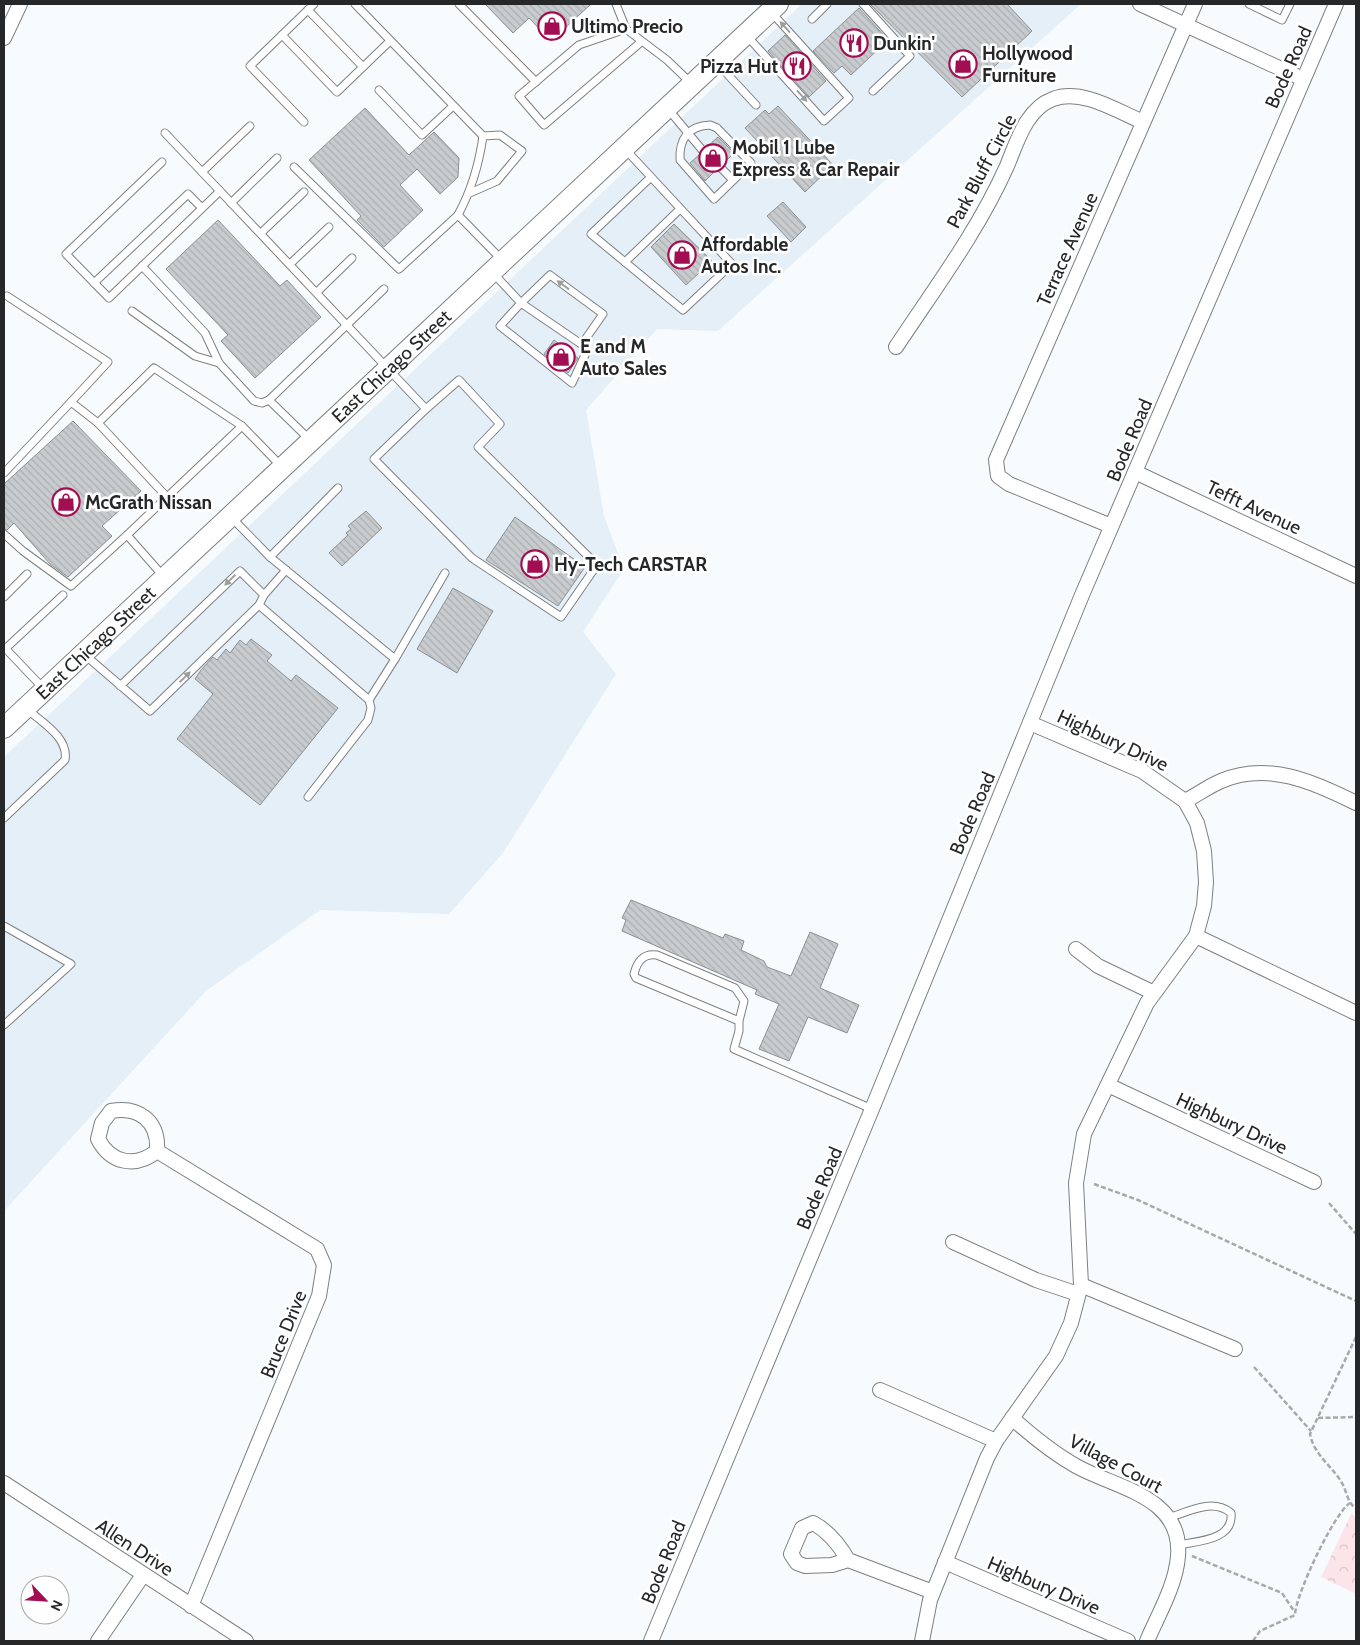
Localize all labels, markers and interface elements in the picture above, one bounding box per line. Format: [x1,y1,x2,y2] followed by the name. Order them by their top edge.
[537,11,567,41] shop icon: Ultimo Precio
[571,15,683,38] place label: Ultimo Precio
[779,21,791,33] one-way arrow
[1260,23,1317,112] street label: Bode Road
[839,28,869,58] restaurant icon: Dunkin'
[873,32,935,55] place label: Dunkin'
[982,42,1073,87] place label: Hollywood Furniture
[948,49,978,79] shop icon: Hollywood Furniture
[782,51,812,81] restaurant icon: Pizza Hut
[700,55,778,78] place label: Pizza Hut
[796,90,808,102] one-way arrow
[942,110,1021,232] street label: Park Bluff Circle
[732,136,900,181] place label: Mobil 1 Lube Express & Car Repair
[698,143,728,173] shop icon: Mobil 1 Lube Express & Car Repair
[1032,189,1103,310] street label: Terrace Avenue
[701,233,788,278] place label: Affordable Autos Inc.
[667,240,697,270] shop icon: Affordable Autos Inc.
[557,280,570,290] one-way arrow
[327,305,456,428] street label: East Chicago Street
[580,335,667,380] place label: E and M Auto Sales
[546,342,576,372] shop icon: E and M Auto Sales
[1102,395,1157,485] street label: Bode Road
[1203,476,1305,540] street label: Tefft Avenue
[51,487,81,517] shop icon: McGrath Nissan
[85,491,212,514] place label: McGrath Nissan
[520,549,550,579] shop icon: Hy-Tech CARSTAR
[554,553,707,576] place label: Hy-Tech CARSTAR
[224,574,236,586] one-way arrow
[31,581,161,704] street label: East Chicago Street
[179,671,191,683] one-way arrow
[1054,705,1172,776] street label: Highbury Drive
[945,768,1000,858] street label: Bode Road
[1173,1088,1291,1159] street label: Highbury Drive
[792,1143,847,1233] street label: Bode Road
[256,1287,312,1381] street label: Bruce Drive
[1065,1429,1167,1498] street label: Village Court
[92,1514,178,1581] street label: Allen Drive
[636,1517,691,1607] street label: Bode Road
[984,1551,1104,1620] street label: Highbury Drive
[20,1575,70,1625] north arrow
[47,1597,67,1614] text: N

